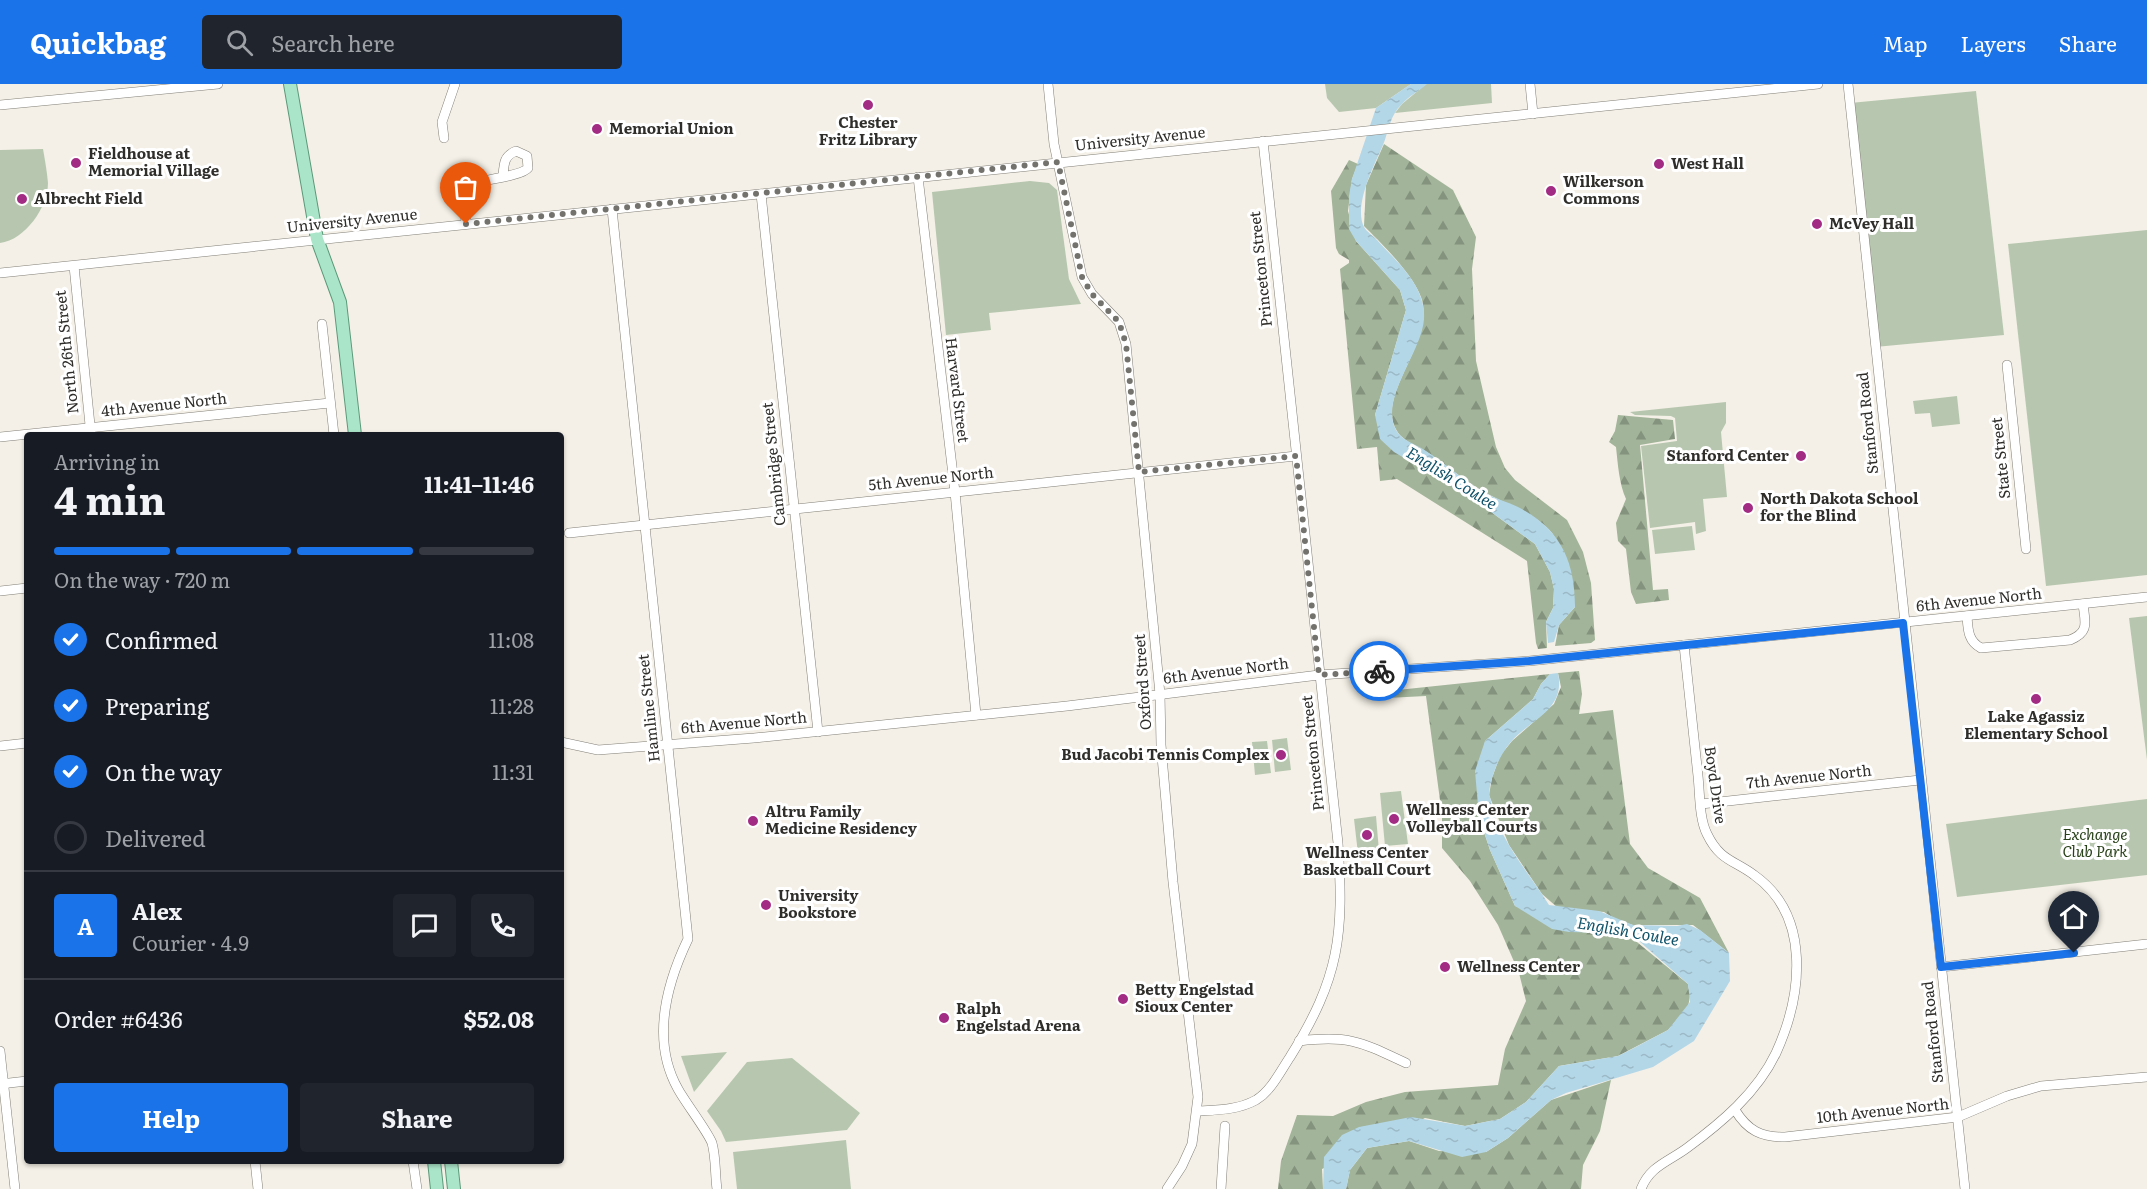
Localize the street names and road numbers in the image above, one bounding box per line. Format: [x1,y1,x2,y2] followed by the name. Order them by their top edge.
[1073,119,1206,156] street label: University Avenue
[285,201,418,238] street label: University Avenue
[1242,210,1277,328] street label: Princeton Street
[48,289,83,415] street label: North 26th Street
[941,336,976,444] street label: Harvard Street
[1850,371,1883,475] street label: Stanford Road
[100,385,228,422] street label: 4th Avenue North
[755,401,790,527] street label: Cambridge Street
[1984,416,2015,500] street label: State Street
[867,459,995,496] street label: 5th Avenue North
[1915,580,2043,617] street label: 6th Avenue North
[1127,633,1156,731] street label: Oxford Street
[1162,650,1290,689] street label: 6th Avenue North
[630,653,665,763] street label: Hamline Street
[1294,694,1329,812] street label: Princeton Street
[680,705,808,738] street label: 6th Avenue North
[1700,744,1733,825] street label: Boyd Drive
[1745,757,1873,794] street label: 7th Avenue North
[1915,980,1948,1084] street label: Stanford Road
[1816,1091,1950,1128] street label: 10th Avenue North

